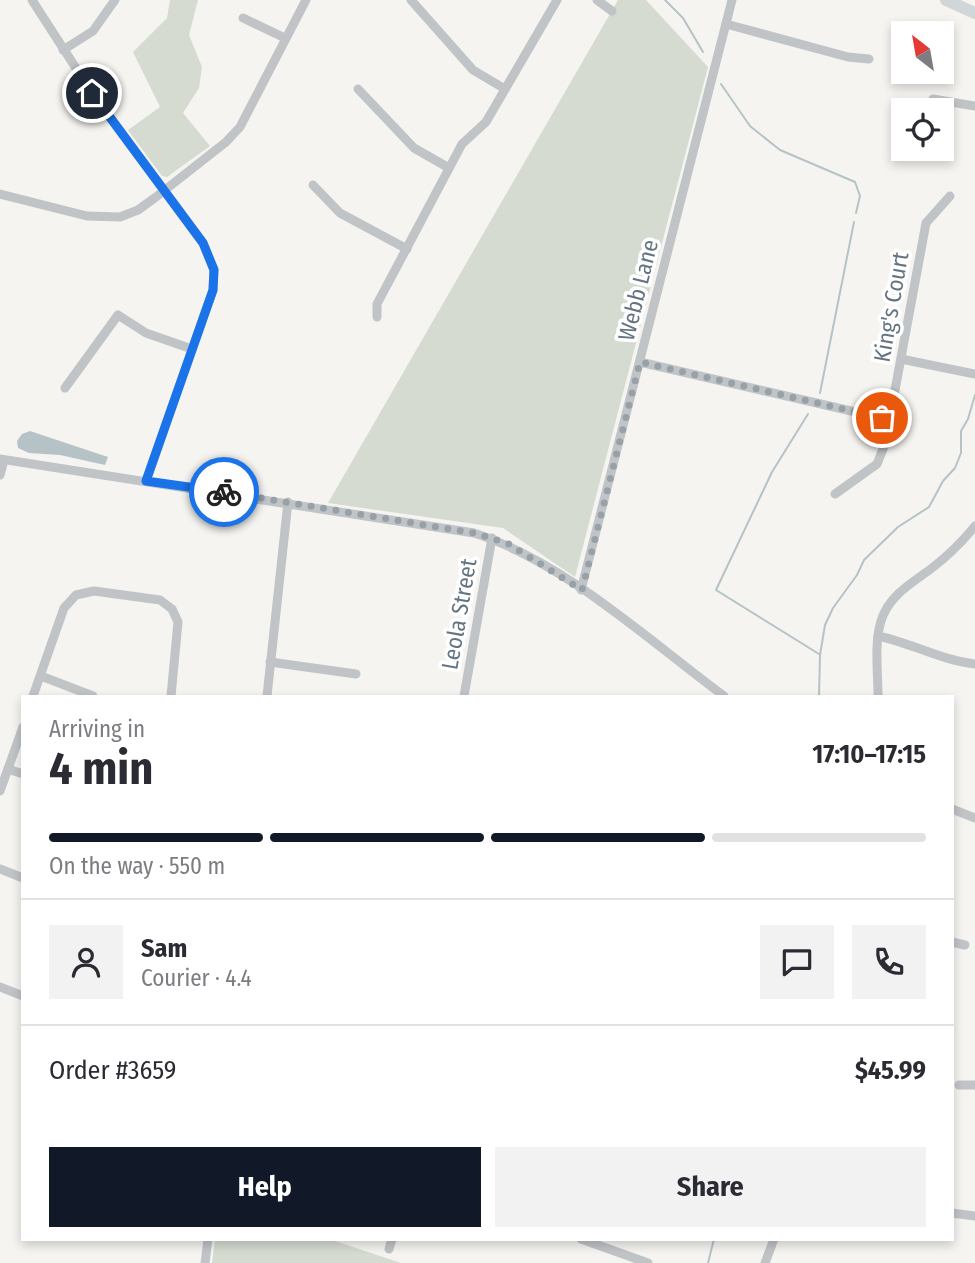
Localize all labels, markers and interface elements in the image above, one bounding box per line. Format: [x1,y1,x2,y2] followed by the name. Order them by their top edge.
[891,21,954,84] north arrow
[891,21,954,161] map controls
[62,63,122,123] pin
[73,74,111,112] icon: home
[891,98,954,161] button: locate
[612,237,664,343] street label: Webb Lane
[868,249,915,364] street label: King's Court
[852,388,912,448] pin
[863,399,901,437] icon: bag
[189,457,259,527] courier
[205,473,243,511] icon: bike
[435,556,483,672] street label: Leola Street
[49,715,145,743] text: Arriving in
[812,739,926,770] text: 17:10–17:15
[49,741,153,796] text: 4 min
[49,852,225,880] text: On the way · 550 m
[49,925,123,999] button: person
[760,925,834,999] button: chat
[852,925,926,999] button: phone
[141,933,187,964] text: Sam
[141,964,252,992] text: Courier · 4.4
[49,1055,176,1086] text: Order #3659
[855,1055,926,1086] text: $45.99
[49,1147,481,1227] button: Help
[495,1147,926,1227] button: Share

